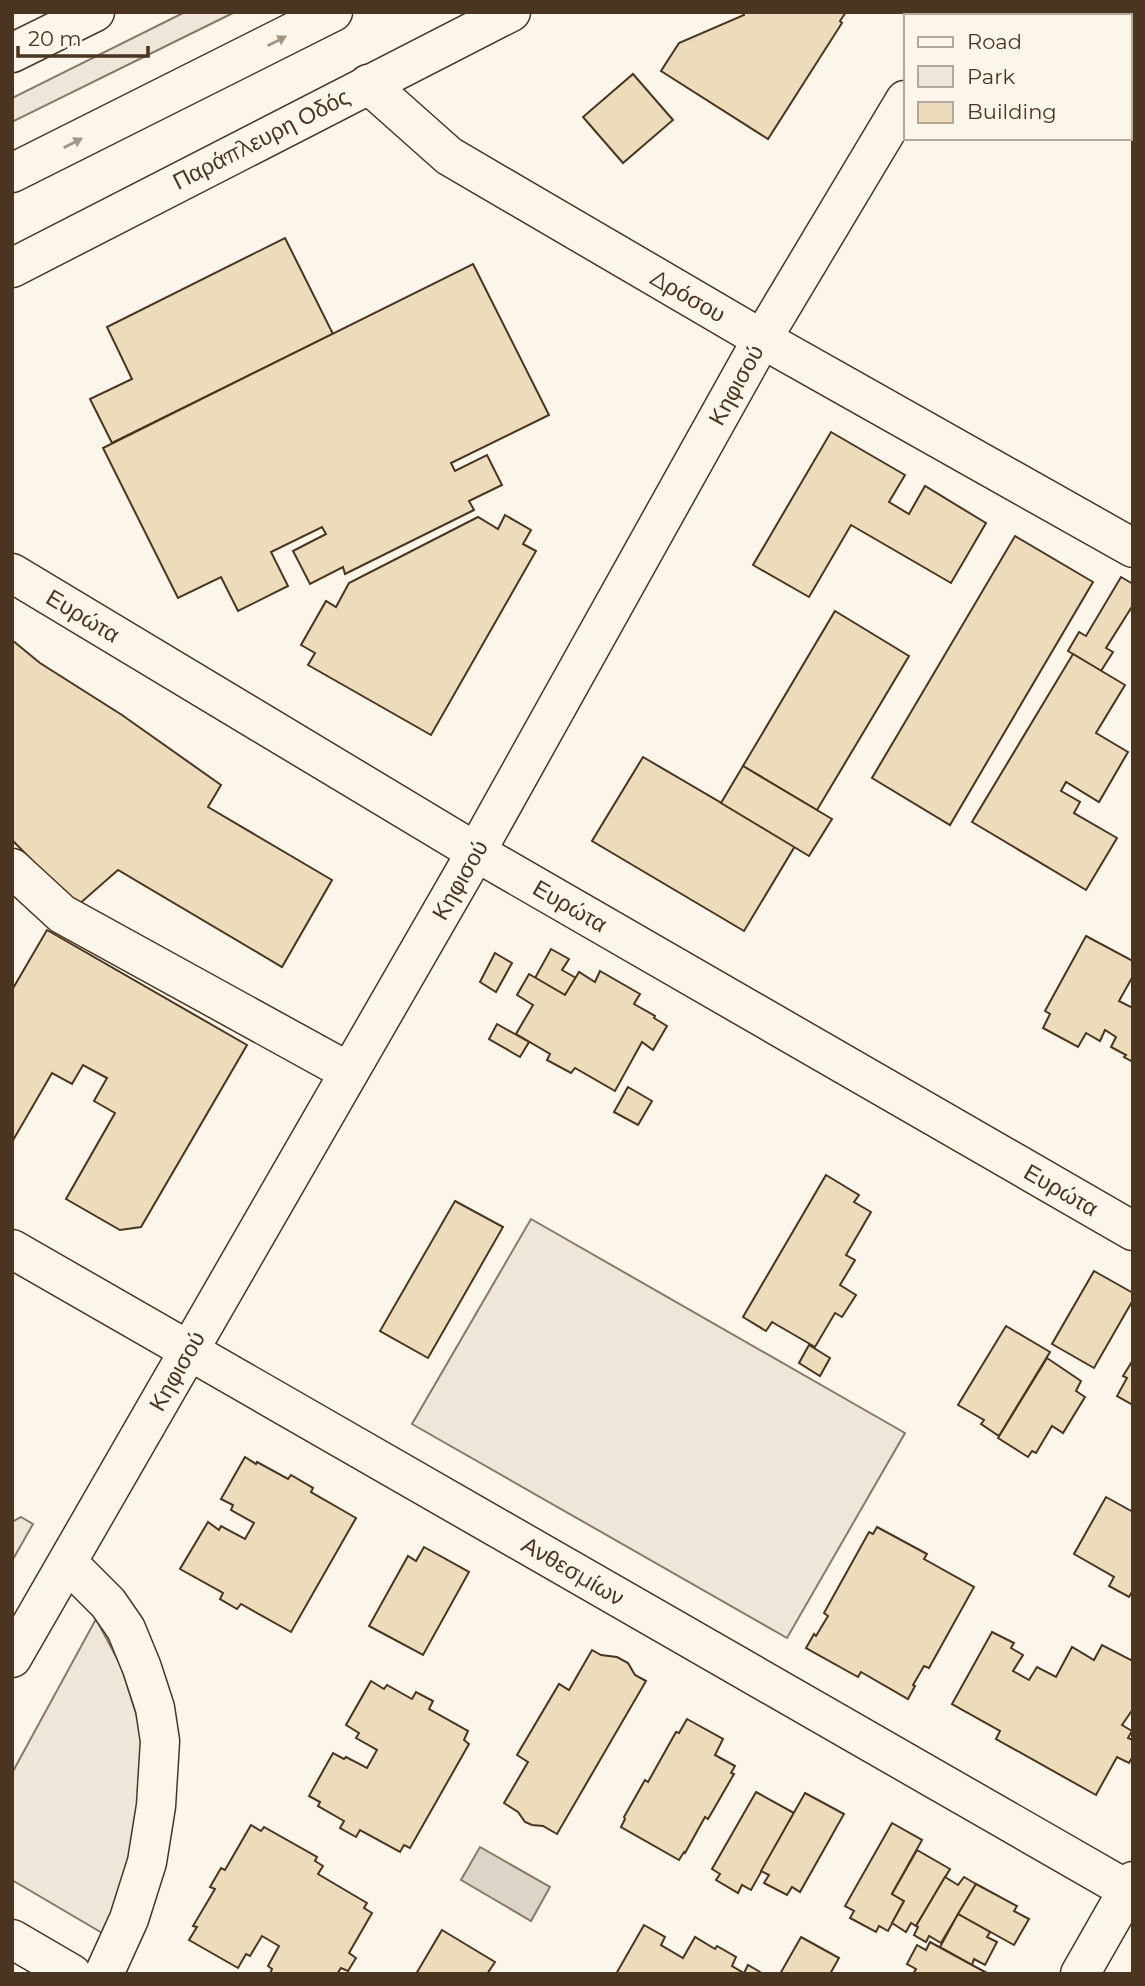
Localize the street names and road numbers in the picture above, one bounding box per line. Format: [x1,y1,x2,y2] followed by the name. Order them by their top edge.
[168,82,354,196] street label: Παράπλευρη Οδός
[646,263,730,329] street label: Δρόσου
[702,340,770,430] street label: Κηφισού
[41,583,125,649] street label: Ευρώτα
[426,835,494,925] street label: Κηφισού
[528,874,612,938] street label: Ευρώτα
[1019,1158,1103,1222] street label: Ευρώτα
[143,1326,211,1416] street label: Κηφισού
[517,1530,629,1612] street label: Ανθεσμίων

